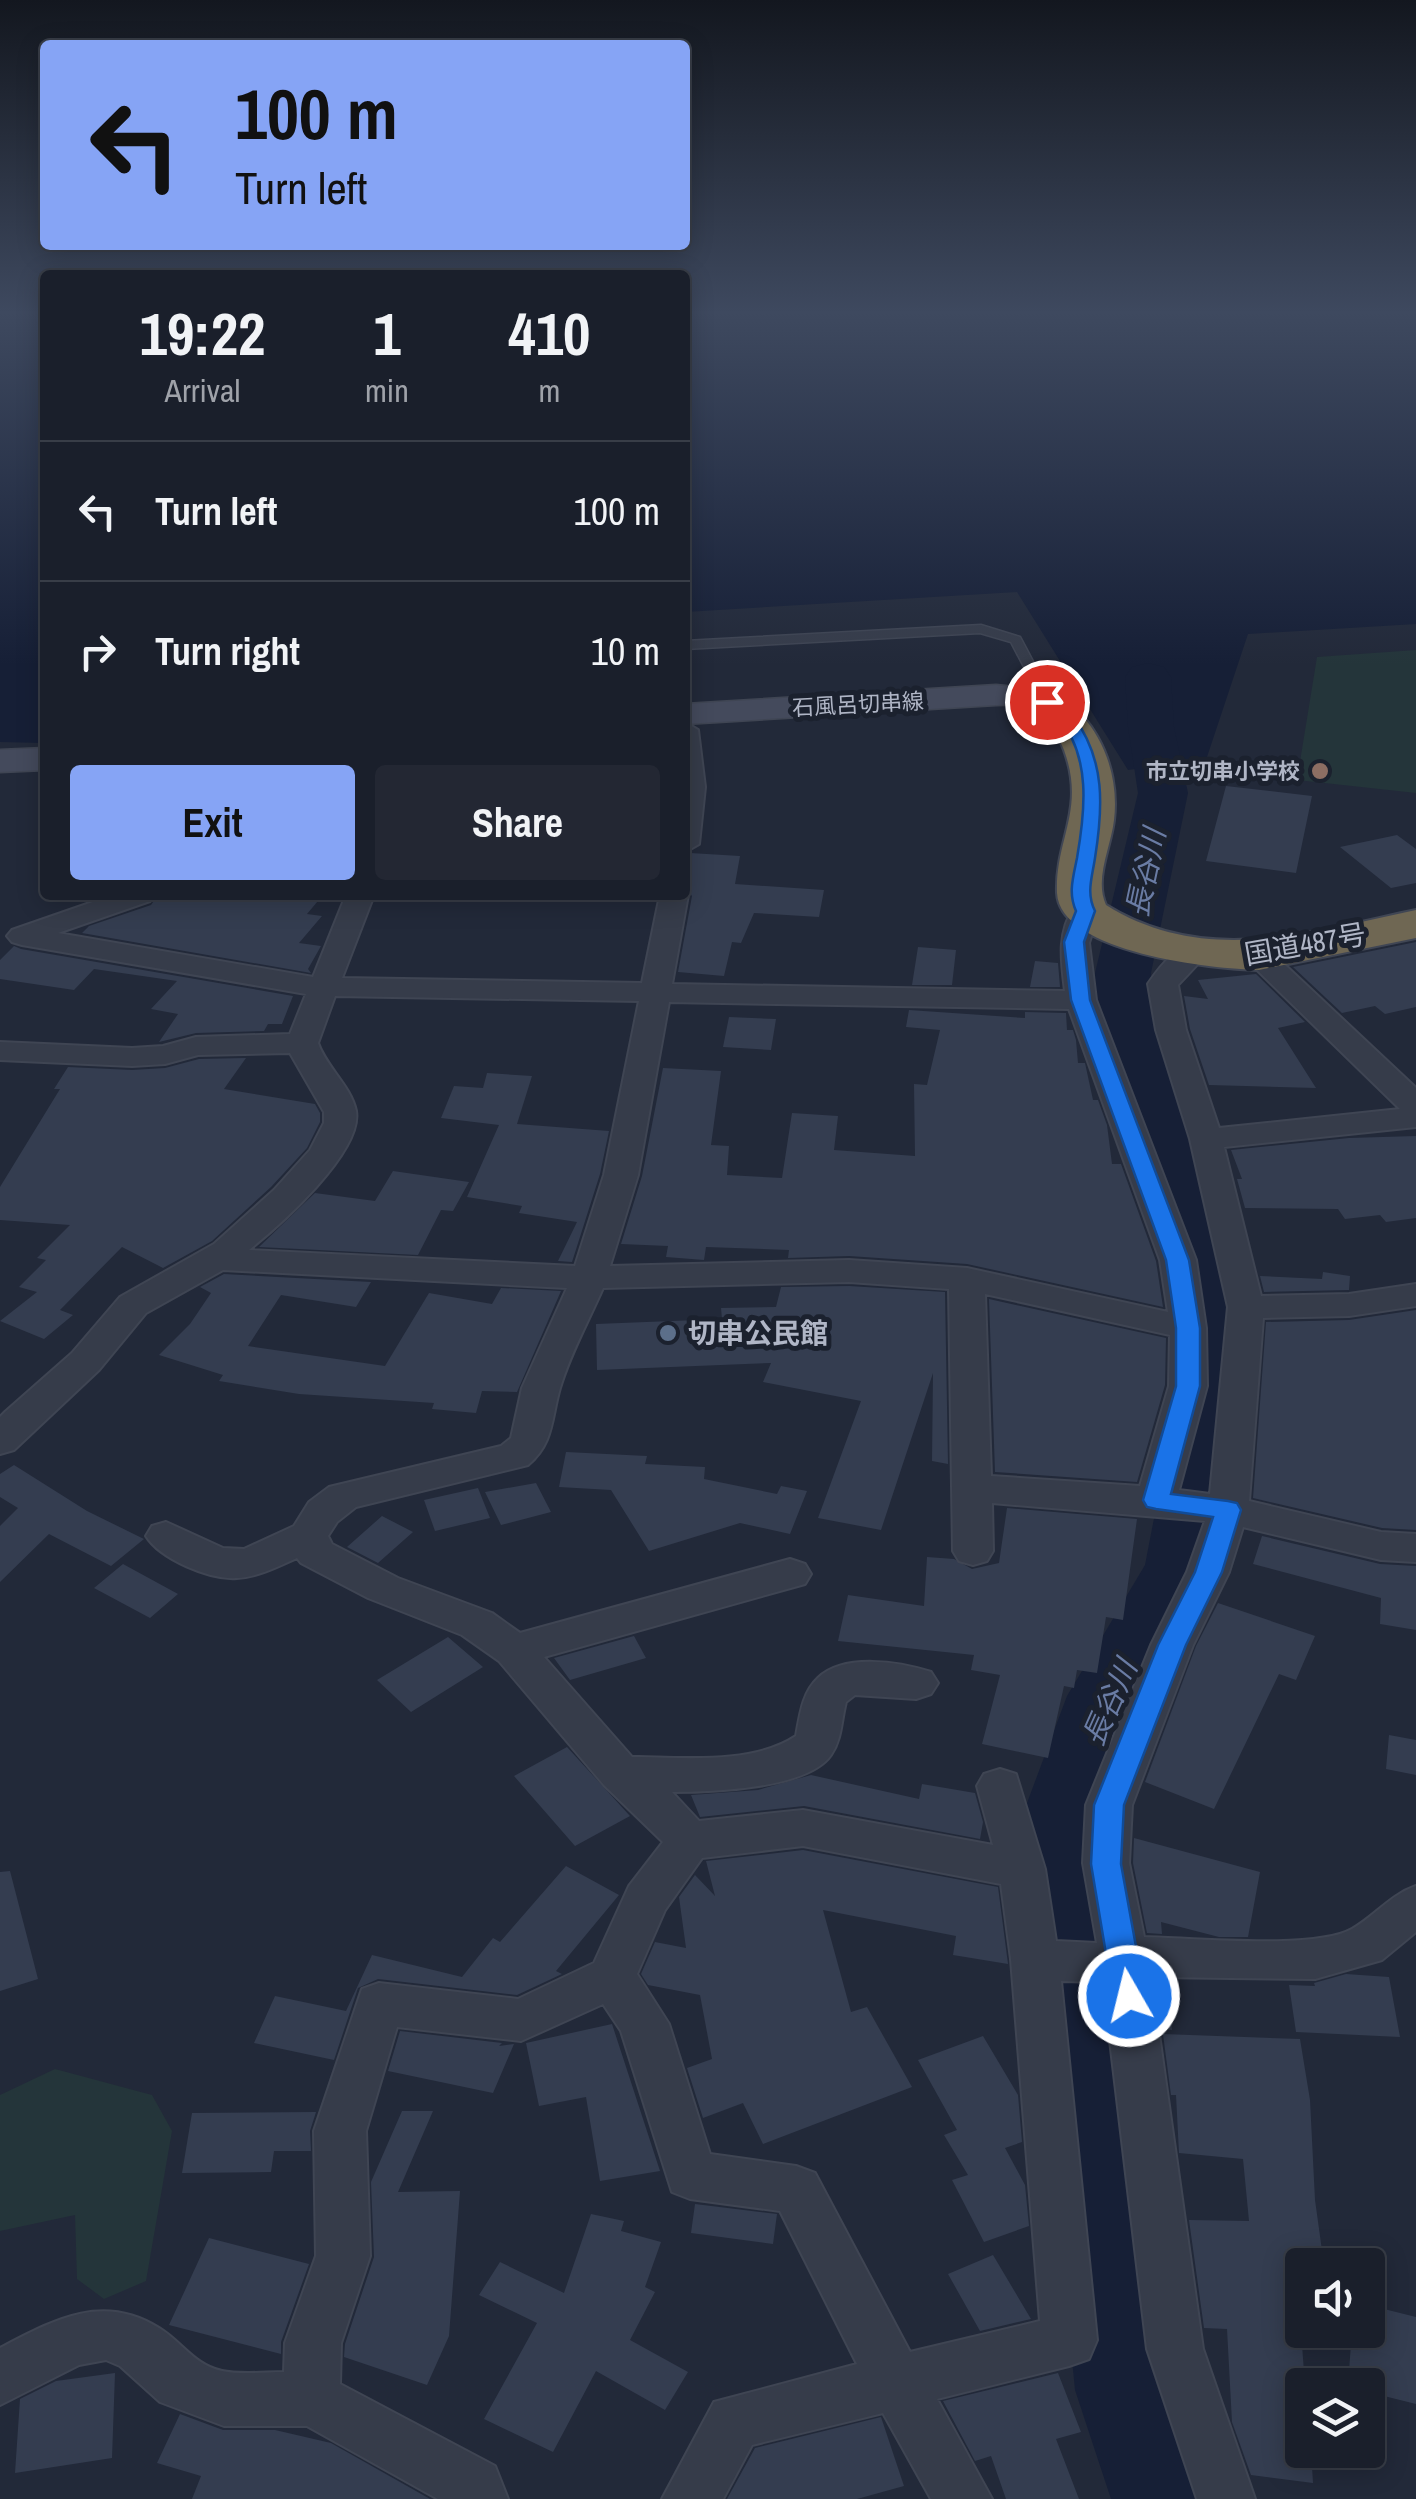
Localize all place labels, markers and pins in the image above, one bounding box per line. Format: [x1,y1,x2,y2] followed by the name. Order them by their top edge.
[1005,660,1090,745] pin
[1146,756,1300,786] place label: 市立切串小学校
[1309,760,1331,782] marker: 市立切串小学校
[688,1314,828,1352] place label: 切串公民館
[657,1322,679,1344] marker: 切串公民館

